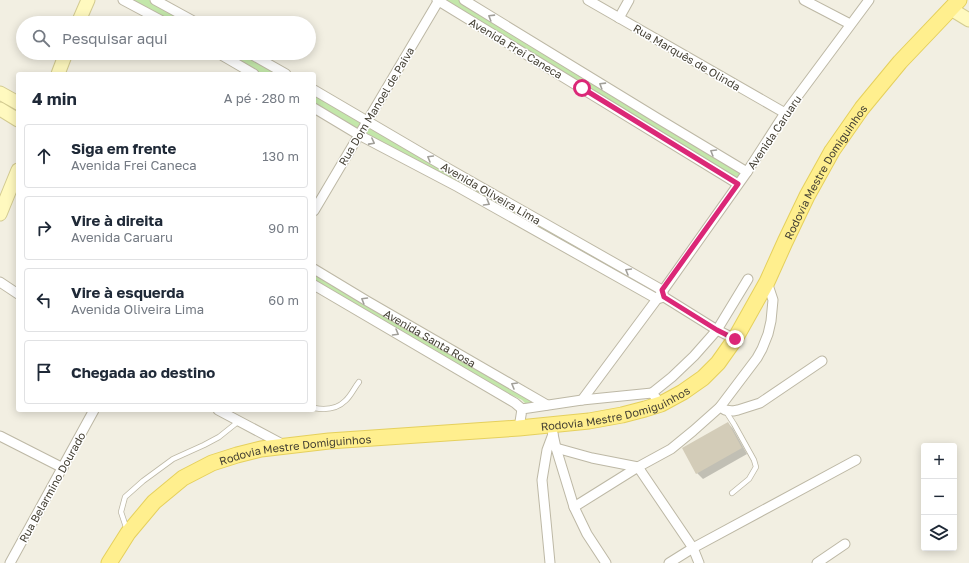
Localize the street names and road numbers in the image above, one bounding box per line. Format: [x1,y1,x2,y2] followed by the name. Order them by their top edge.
[467,15,565,81] street label: Avenida Frei Caneca
[631,21,743,93] street label: Rua Marquês de Olinda
[336,45,416,167] street label: Rua Dom Manoel de Paiva
[744,93,804,171] street label: Avenida Caruaru
[781,101,869,241] street label: Rodovia Mestre Domiguinhos
[439,159,543,227] street label: Avenida Oliveira Lima
[382,306,479,369] street label: Avenida Santa Rosa
[540,383,692,432] street label: Rodovia Mestre Domiguinhos
[16,429,88,544] street label: Rua Belarmino Dourado
[217,432,372,467] street label: Rodovia Mestre Domiguinhos

